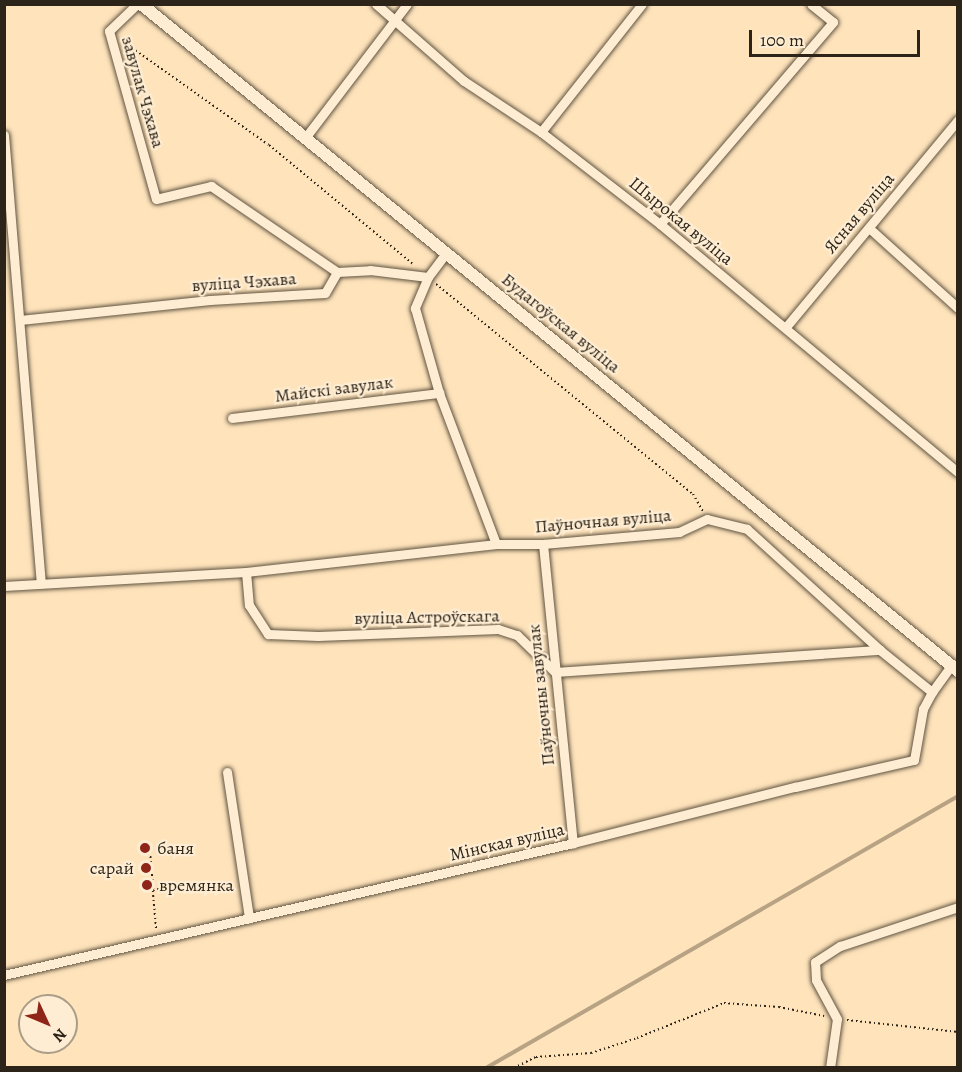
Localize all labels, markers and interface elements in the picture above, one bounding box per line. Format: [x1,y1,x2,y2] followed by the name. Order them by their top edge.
[752,18,923,56] scale bar
[760,28,804,52] text: 100 m
[117,34,169,150] street label: завулак Чэхава
[819,168,899,258] street label: Ясная вуліца
[624,172,738,270] street label: Шырокая вуліца
[191,268,297,296] street label: вуліца Чэхава
[497,268,625,378] street label: Будагоўская вуліца
[274,371,394,407] street label: Майскі завулак
[534,504,672,538] street label: Паўночная вуліца
[354,605,500,629] street label: вуліца Астроўскага
[523,623,559,767] street label: Паўночны завулак
[448,818,566,866] street label: Мінская вуліца
[157,837,194,859] place label: баня
[138,841,152,855] marker: баня
[90,857,134,879] place label: сарай
[139,861,153,875] marker: сарай
[159,874,234,896] place label: времянка
[140,878,154,892] marker: времянка
[18,994,78,1054] north arrow
[48,1023,71,1047] text: N

